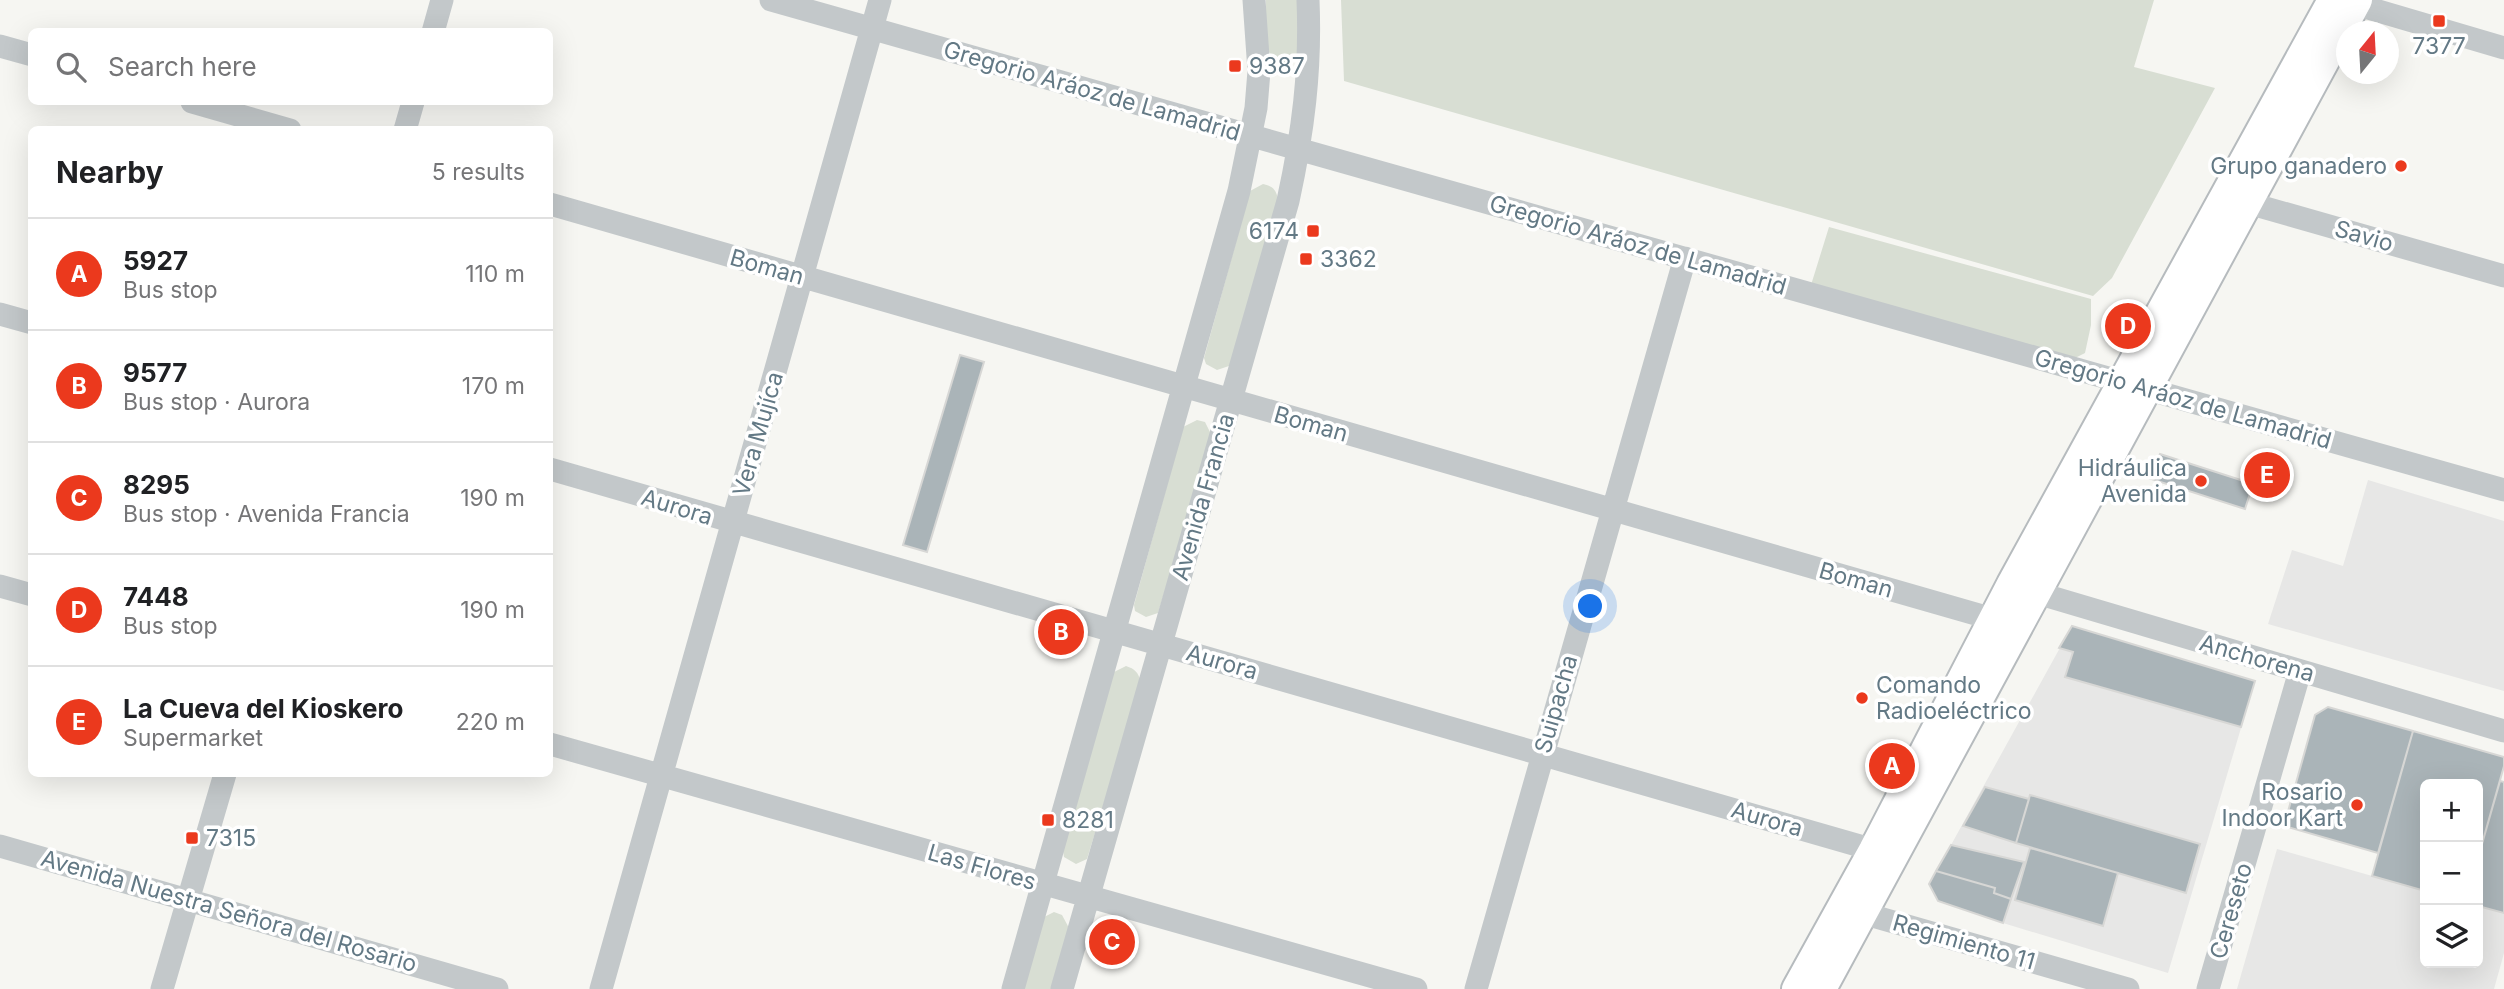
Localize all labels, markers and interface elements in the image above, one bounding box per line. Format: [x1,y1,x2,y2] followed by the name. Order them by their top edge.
[2431,13,2447,29] marker: 7377
[2336,21,2399,84] north arrow
[28,28,553,105] search box
[2412,32,2466,60] place label: 7377
[940,35,1244,147] street label: Gregorio Aráoz de Lamadrid
[52,48,90,86] icon: search
[108,51,257,82] text: Search here
[1249,52,1305,80] place label: 9387
[1227,58,1243,74] marker: 9387
[2210,152,2387,180] place label: Grupo ganadero
[56,154,164,190] text: Nearby
[432,158,525,186] text: 5 results
[2393,158,2409,174] marker: Grupo ganadero
[1486,189,1790,301] street label: Gregorio Aráoz de Lamadrid
[2331,214,2397,258] street label: Savio
[1249,217,1299,245] place label: 6174
[1305,223,1321,239] marker: 6174
[727,243,807,291] street label: Boman
[123,245,188,276] text: 5927
[1320,245,1377,273] place label: 3362
[1298,251,1314,267] marker: 3362
[70,260,88,288] text: A
[465,260,525,288] text: 110 m
[123,276,218,304] text: Bus stop
[2105,300,2151,352] pin: D
[2031,343,2335,455] street label: Gregorio Aráoz de Lamadrid
[123,357,187,388] text: 9577
[727,369,789,499] street label: Vera Mujíca
[71,372,87,400] text: B
[462,372,525,400] text: 170 m
[123,388,310,416] text: Bus stop · Aurora
[1271,400,1351,448] street label: Boman
[1166,410,1240,584] street label: Avenida Francia
[2244,449,2290,501] pin: E
[2078,454,2187,508] place label: Hidráulica Avenida
[123,469,190,500] text: 8295
[2193,473,2209,489] marker: Hidráulica Avenida
[638,483,716,531] street label: Aurora
[70,484,88,512] text: C
[460,484,525,512] text: 190 m
[123,500,410,528] text: Bus stop · Avenida Francia
[1816,556,1896,604] street label: Boman
[123,581,189,612] text: 7448
[1573,589,1607,623] your location
[71,596,87,624] text: D
[460,596,525,624] text: 190 m
[1038,606,1084,658] pin: B
[123,612,218,640] text: Bus stop
[2196,628,2318,688] street label: Anchorena
[1183,638,1261,686] street label: Aurora
[1529,652,1583,756] street label: Suipacha
[1876,671,2032,725] place label: Comando Radioeléctrico
[1854,690,1870,706] marker: Comando Radioeléctrico
[123,693,403,724] text: La Cueva del Kioskero
[72,708,86,736] text: E
[456,708,525,736] text: 220 m
[123,724,263,752] text: Supermarket
[1869,740,1915,792] pin: A
[2222,778,2343,832] place label: Rosario Indoor Kart
[2420,779,2483,968] map controls
[2420,779,2483,842] button: +
[1728,795,1806,843] street label: Aurora
[2349,797,2365,813] marker: Rosario Indoor Kart
[1062,806,1114,834] place label: 8281
[1040,812,1056,828] marker: 8281
[206,824,256,852] place label: 7315
[184,830,200,846] marker: 7315
[925,838,1039,896] street label: Las Flores
[2420,842,2483,905] button: −
[38,844,420,978] street label: Avenida Nuestra Señora del Rosario
[2204,860,2258,962] street label: Cereseto
[2420,905,2483,968] button: layers
[1890,908,2038,976] street label: Regimiento 11
[1089,916,1135,968] pin: C

